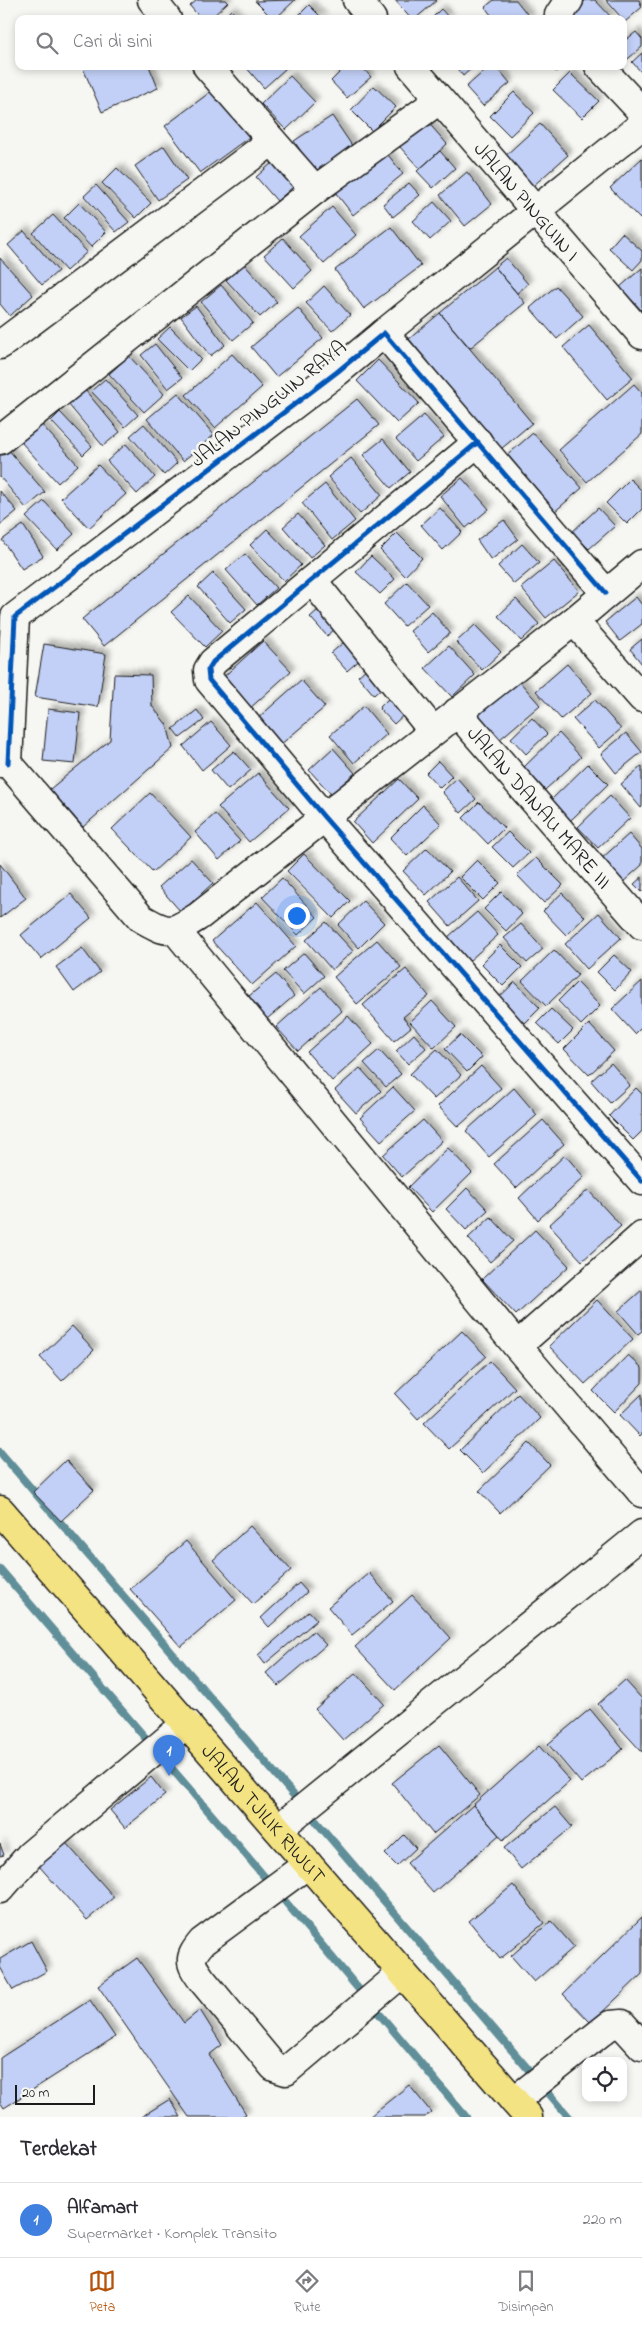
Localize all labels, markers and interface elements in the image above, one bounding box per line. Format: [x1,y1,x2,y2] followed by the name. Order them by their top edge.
[15,15,627,70] search box
[33,29,61,57] icon: search
[73,29,152,56] text: Cari di sini
[465,136,585,269] street label: JALAN PINGUIN I
[185,334,354,475] street label: JALAN PINGUIN RAYA
[459,720,617,897] street label: JALAN DANAU MARE III
[284,903,310,929] your location
[153,1735,185,1776] pin: 1
[193,1738,332,1891] street label: JALAN TJILIK RIWUT
[582,2057,627,2102] map controls
[582,2057,627,2102] button: locate
[15,2082,95,2105] scale bar
[22,2083,49,2104] text: 20 m
[20,2135,97,2165] text: Terdekat
[67,2195,138,2222] text: Alfamart
[33,2208,39,2232] text: 1
[583,2208,622,2232] text: 220 m
[67,2222,277,2246] text: Supermarket · Komplek Transito
[88,2267,116,2318] tab: Peta
[293,2267,321,2318] tab: Rute
[498,2267,554,2318] tab: Disimpan

